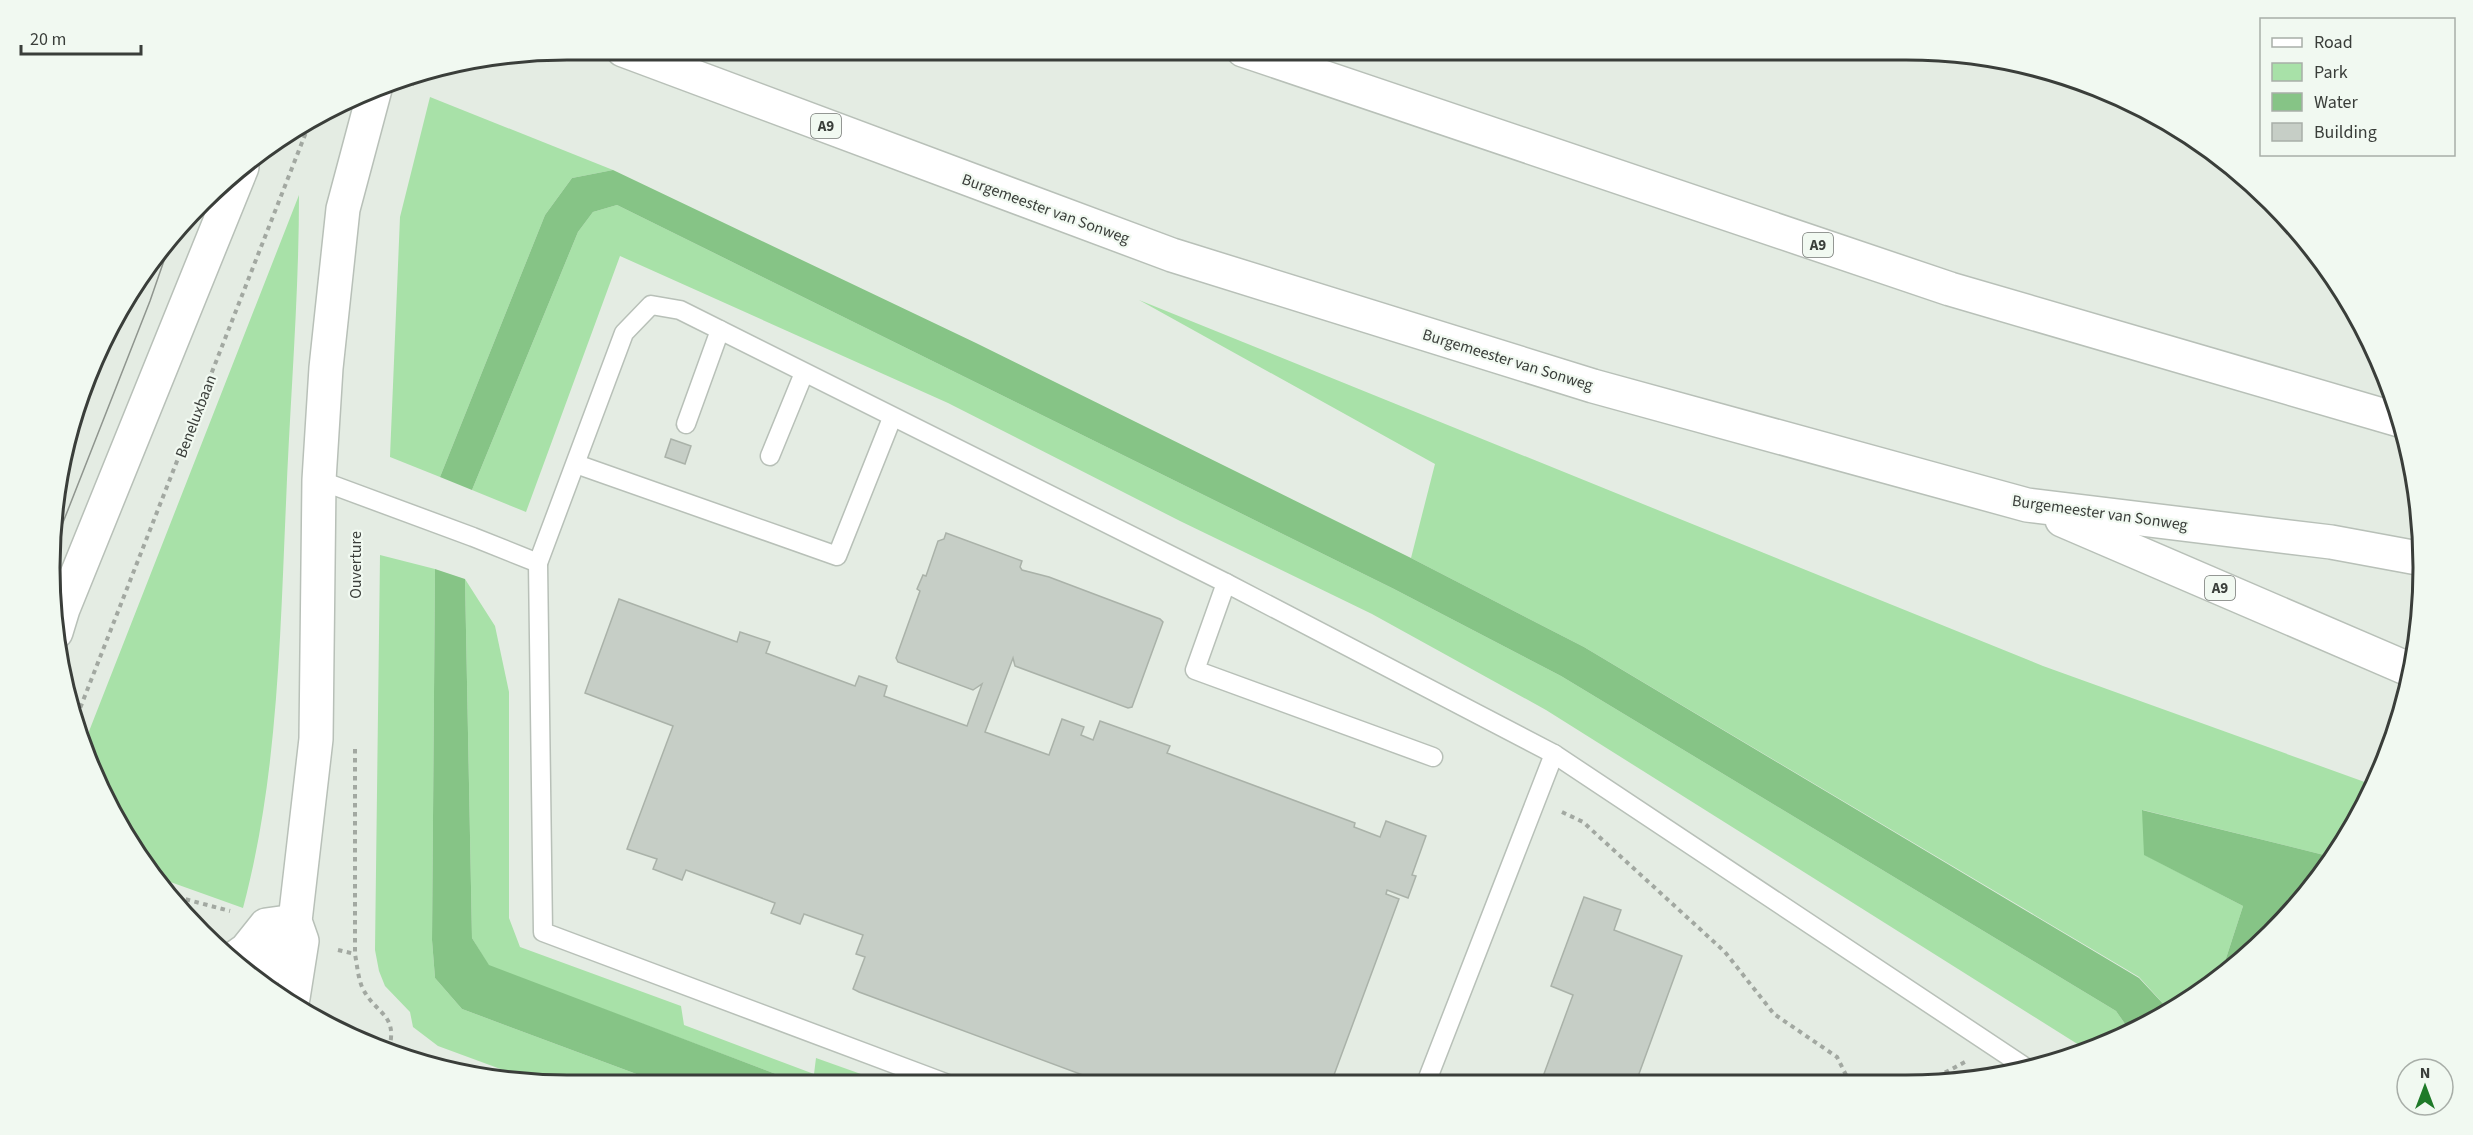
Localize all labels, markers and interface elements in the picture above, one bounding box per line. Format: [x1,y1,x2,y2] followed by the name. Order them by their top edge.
[21,18,141,56] scale bar
[2260,18,2455,156] legend
[30,27,66,52] text: 20 m
[2314,30,2353,55] text: Road
[2314,60,2348,85] text: Park
[2314,90,2358,115] text: Water
[811,114,841,138] road number: A9
[2314,120,2377,145] text: Building
[959,168,1133,250] street label: Burgemeester van Sonweg
[1803,233,1833,257] road number: A9
[1420,324,1596,396] street label: Burgemeester van Sonweg
[170,372,222,461] street label: Beneluxbaan
[2011,490,2189,536] street label: Burgemeester van Sonweg
[345,531,367,599] street label: Ouverture
[2205,576,2235,600] road number: A9
[2395,1057,2455,1117] north arrow
[2420,1062,2430,1084] text: N

